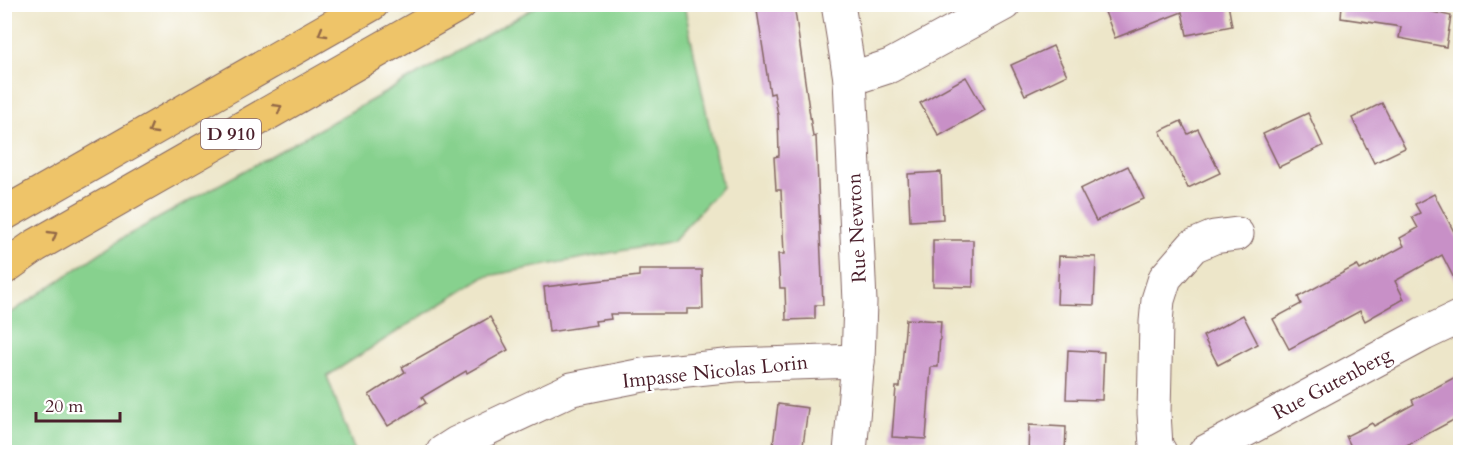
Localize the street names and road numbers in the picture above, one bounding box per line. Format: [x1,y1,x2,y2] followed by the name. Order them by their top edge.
[201,119,261,149] road number: D 910
[840,172,873,284] street label: Rue Newton
[1268,340,1397,426] street label: Rue Gutenberg
[621,348,810,395] street label: Impasse Nicolas Lorin

